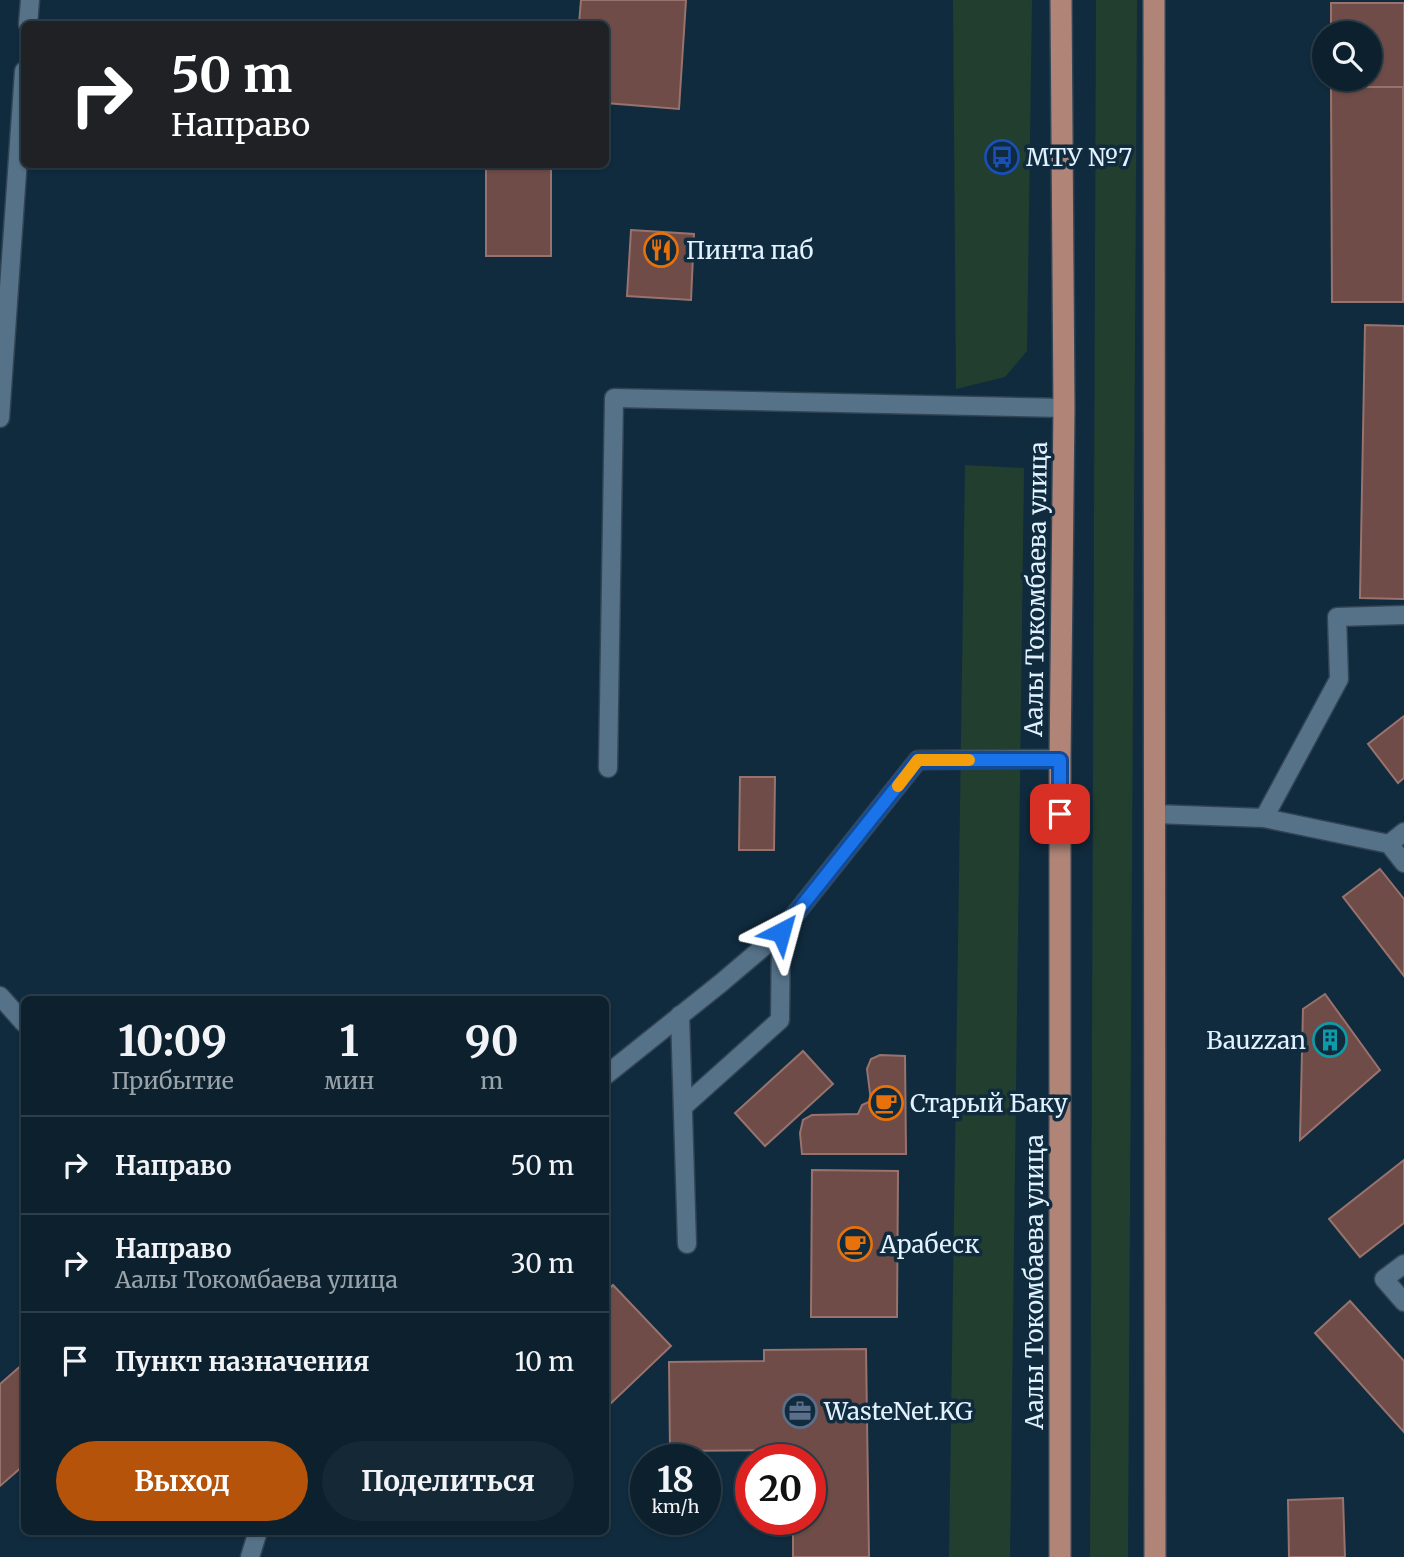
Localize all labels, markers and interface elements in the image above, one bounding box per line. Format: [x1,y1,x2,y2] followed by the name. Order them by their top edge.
[1312,21,1382,91] map controls
[1312,21,1382,91] button: search
[171,44,292,105] text: 50 m
[56,49,147,140] icon: right
[171,105,310,145] text: Направо
[983,138,1021,176] bus stop icon: МТУ №7
[1026,142,1132,173] place label: МТУ №7
[642,231,680,269] restaurant icon: Пинта паб
[686,235,813,266] place label: Пинта паб
[1018,441,1054,738] street label: Аалы Токомбаева улица
[1030,784,1090,844] pin
[1041,795,1079,833] icon: arrive
[744,895,818,969] position arrow
[118,1015,227,1067] text: 10:09
[339,1015,359,1067] text: 1
[465,1015,519,1067] text: 90
[1311,1021,1349,1059] building icon: Bauzzan
[1206,1025,1306,1056] place label: Bauzzan
[111,1066,234,1095] text: Прибытие
[324,1066,374,1095] text: мин
[480,1066,503,1095] text: m
[867,1084,905,1122] cafe icon: Старый Баку
[910,1088,1068,1119] place label: Старый Баку
[1019,1134,1050,1431] street label: Аалы Токомбаева улица
[56,1146,94,1184] icon: right
[115,1149,232,1182] text: Направо
[510,1149,574,1182] text: 50 m
[836,1225,874,1263] cafe icon: Арабеск
[879,1229,979,1260] place label: Арабеск
[115,1232,232,1265] text: Направо
[56,1244,94,1282] icon: right
[511,1247,574,1280] text: 30 m
[115,1265,398,1294] text: Аалы Токомбаева улица
[56,1342,94,1380] icon: arrive
[115,1345,369,1378] text: Пункт назначения
[515,1345,574,1378] text: 10 m
[781,1392,819,1430] office icon: WasteNet.KG
[823,1396,973,1427] place label: WasteNet.KG
[56,1441,308,1521] button: Выход
[322,1441,574,1521] button: Поделиться
[735,1444,826,1535] speed limit sign: 20
[657,1458,694,1502] text: 18
[652,1495,699,1518] text: km/h

